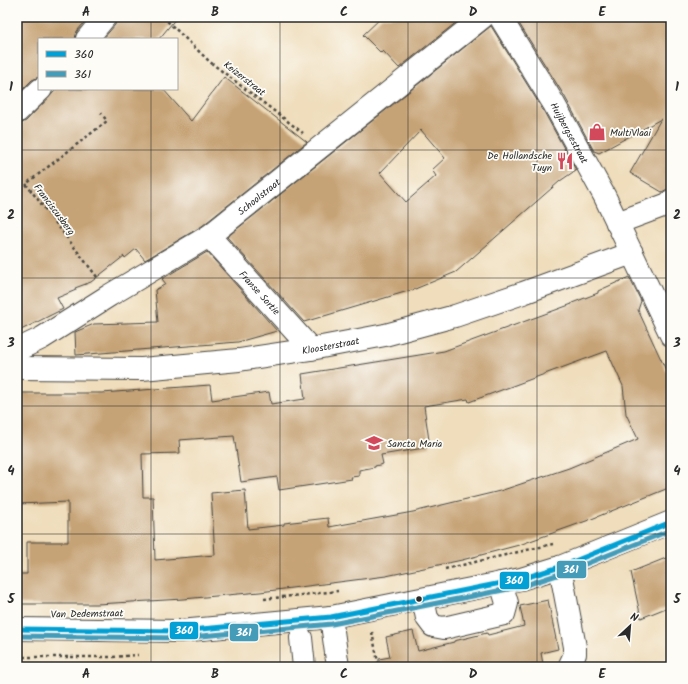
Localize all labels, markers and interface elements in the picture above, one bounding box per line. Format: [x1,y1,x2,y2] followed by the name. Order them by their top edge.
[82,2,90,23] text: A
[211,2,219,23] text: B
[340,2,348,23] text: C
[469,2,478,23] text: D
[598,2,606,23] text: E
[38,38,178,90] legend
[74,45,94,64] text: 360
[220,57,269,100] street label: Keizerstraat
[74,65,92,84] text: 361
[9,77,13,98] text: 1
[675,77,679,98] text: 1
[545,100,592,167] street label: Huijbergsestraat
[587,122,607,142] shop icon: MultiVlaai
[610,125,652,141] place label: MultiVlaai
[487,148,552,176] place label: De Hollandsche Tuyn
[555,151,575,171] restaurant icon: De Hollandsche Tuyn
[234,175,284,219] street label: Schoolstraat
[29,180,79,239] street label: Franciscusberg
[7,205,15,226] text: 2
[673,205,681,226] text: 2
[235,267,284,319] street label: Franse Sortie
[6,333,15,354] text: 3
[301,333,361,359] street label: Kloosterstraat
[672,333,681,354] text: 3
[364,433,384,453] school or university icon: Sancta Maria
[387,436,443,452] place label: Sancta Maria
[7,461,15,482] text: 4
[673,461,681,482] text: 4
[556,560,587,579] line badge: 361
[562,561,579,579] text: 361
[499,571,530,590] line badge: 360
[504,572,523,590] text: 360
[7,589,16,610] text: 5
[673,589,682,610] text: 5
[414,594,424,604] unlabelled marker
[51,605,123,623] street label: Van Dedemstraat
[610,606,650,646] north arrow
[627,608,641,628] text: N
[169,621,199,640] line badge: 360
[174,622,193,640] text: 360
[229,623,259,642] line badge: 361
[235,624,252,642] text: 361
[82,664,90,684] text: A
[211,664,219,684] text: B
[340,664,348,684] text: C
[469,664,478,684] text: D
[598,664,606,684] text: E

